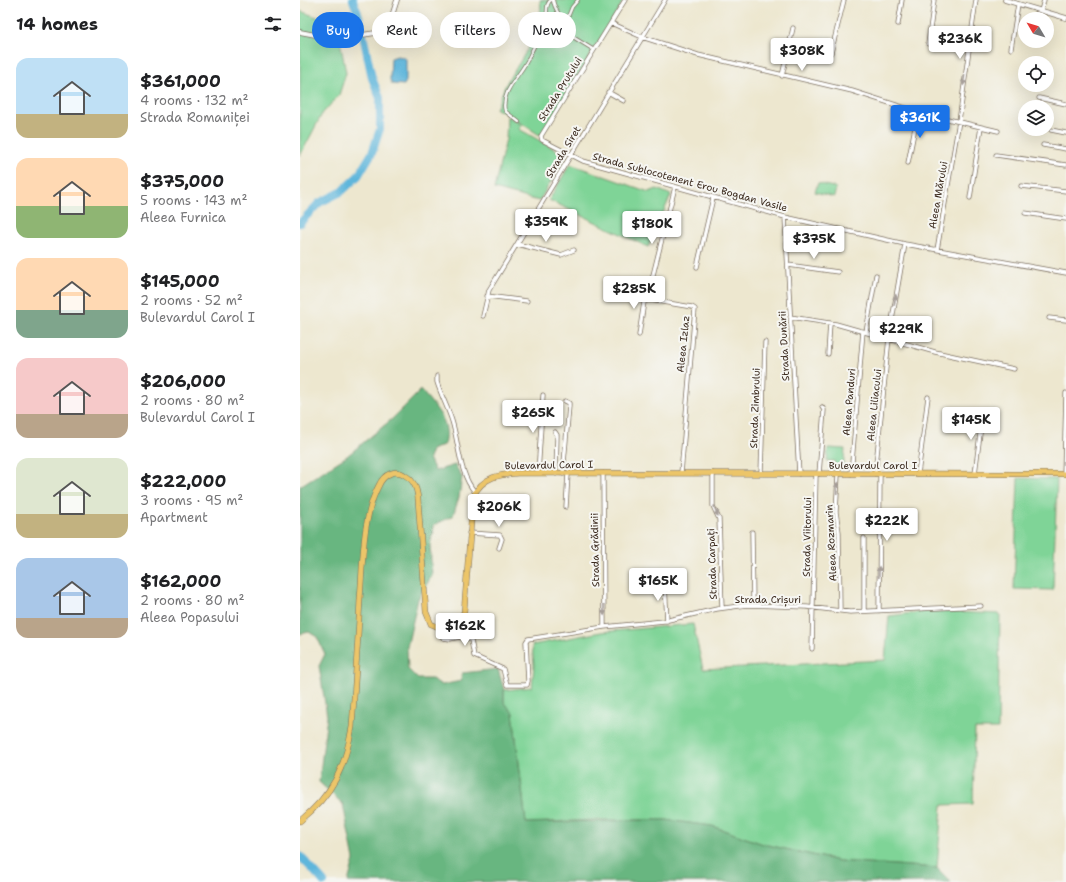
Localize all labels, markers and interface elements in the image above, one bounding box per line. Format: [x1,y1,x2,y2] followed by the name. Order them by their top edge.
[312,12,364,48] chip: Buy
[372,12,432,48] chip: Rent
[440,12,510,48] chip: Filters
[518,12,576,48] chip: New
[1018,12,1054,48] north arrow
[1018,12,1054,136] map controls
[16,13,98,35] text: 14 homes
[262,13,284,35] icon: filters
[932,26,988,60] pin: $236K
[938,30,982,47] text: $236K
[774,38,830,72] pin: $308K
[780,42,824,59] text: $308K
[535,54,585,123] street label: Strada Prutului
[1018,56,1054,92] button: locate
[140,70,221,92] text: $361,000
[48,74,96,122] icon: home
[961,74,967,86] one-way arrow
[140,92,249,109] text: 4 rooms · 132 m²
[1018,100,1054,136] button: layers
[892,105,948,139] pin: $361K
[140,109,250,126] text: Strada Romaniței
[900,109,940,126] text: $361K
[542,124,584,180] street label: Strada Siret
[591,150,789,214] street label: Strada Sublocotenent Erou Bogdan Vasile
[926,160,950,230] street label: Aleea Mărului
[140,170,224,192] text: $375,000
[48,174,96,222] icon: home
[140,192,248,209] text: 5 rooms · 143 m²
[140,209,226,226] text: Aleea Furnica
[518,209,574,243] pin: $359K
[624,211,680,245] pin: $180K
[524,213,568,230] text: $359K
[631,215,673,232] text: $180K
[786,226,842,260] pin: $375K
[792,230,836,247] text: $375K
[140,270,220,292] text: $145,000
[48,274,96,322] icon: home
[606,276,662,310] pin: $285K
[612,280,656,297] text: $285K
[140,292,243,309] text: 2 rooms · 52 m²
[893,294,899,306] one-way arrow
[140,309,255,326] text: Bulevardul Carol I
[776,310,792,382] street label: Strada Dunării
[674,315,692,373] street label: Aleea Izlaz
[873,316,929,350] pin: $229K
[879,320,923,337] text: $229K
[747,367,763,449] street label: Strada Zimbrului
[840,368,858,436] street label: Aleea Panduri
[864,368,884,442] street label: Aleea Liliacului
[140,370,226,392] text: $206,000
[48,374,96,422] icon: home
[140,392,244,409] text: 2 rooms · 80 m²
[505,400,561,434] pin: $265K
[511,404,555,421] text: $265K
[943,407,999,441] pin: $145K
[140,409,255,426] text: Bulevardul Carol I
[951,411,991,428] text: $145K
[505,458,594,472] street label: Bulevardul Carol I
[829,459,918,472] street label: Bulevardul Carol I
[140,470,226,492] text: $222,000
[48,474,96,522] icon: home
[834,482,841,494] one-way arrow
[140,492,243,509] text: 3 rooms · 95 m²
[471,494,527,528] pin: $206K
[800,497,814,577] street label: Strada Viitorului
[477,498,521,515] text: $206K
[822,504,840,582] street label: Aleea Rozmarin
[713,506,719,518] one-way arrow
[859,508,915,542] pin: $222K
[140,509,208,526] text: Apartment
[865,512,909,529] text: $222K
[588,513,602,587] street label: Strada Grădinii
[704,528,721,600] street label: Strada Carpați
[876,565,882,578] one-way arrow
[630,568,686,602] pin: $165K
[140,570,221,592] text: $162,000
[638,572,678,589] text: $165K
[48,574,96,622] icon: home
[140,592,244,609] text: 2 rooms · 80 m²
[735,593,801,607] street label: Strada Crișuri
[601,604,607,617] one-way arrow
[140,609,239,626] text: Aleea Popasului
[437,613,493,647] pin: $162K
[445,617,485,634] text: $162K

